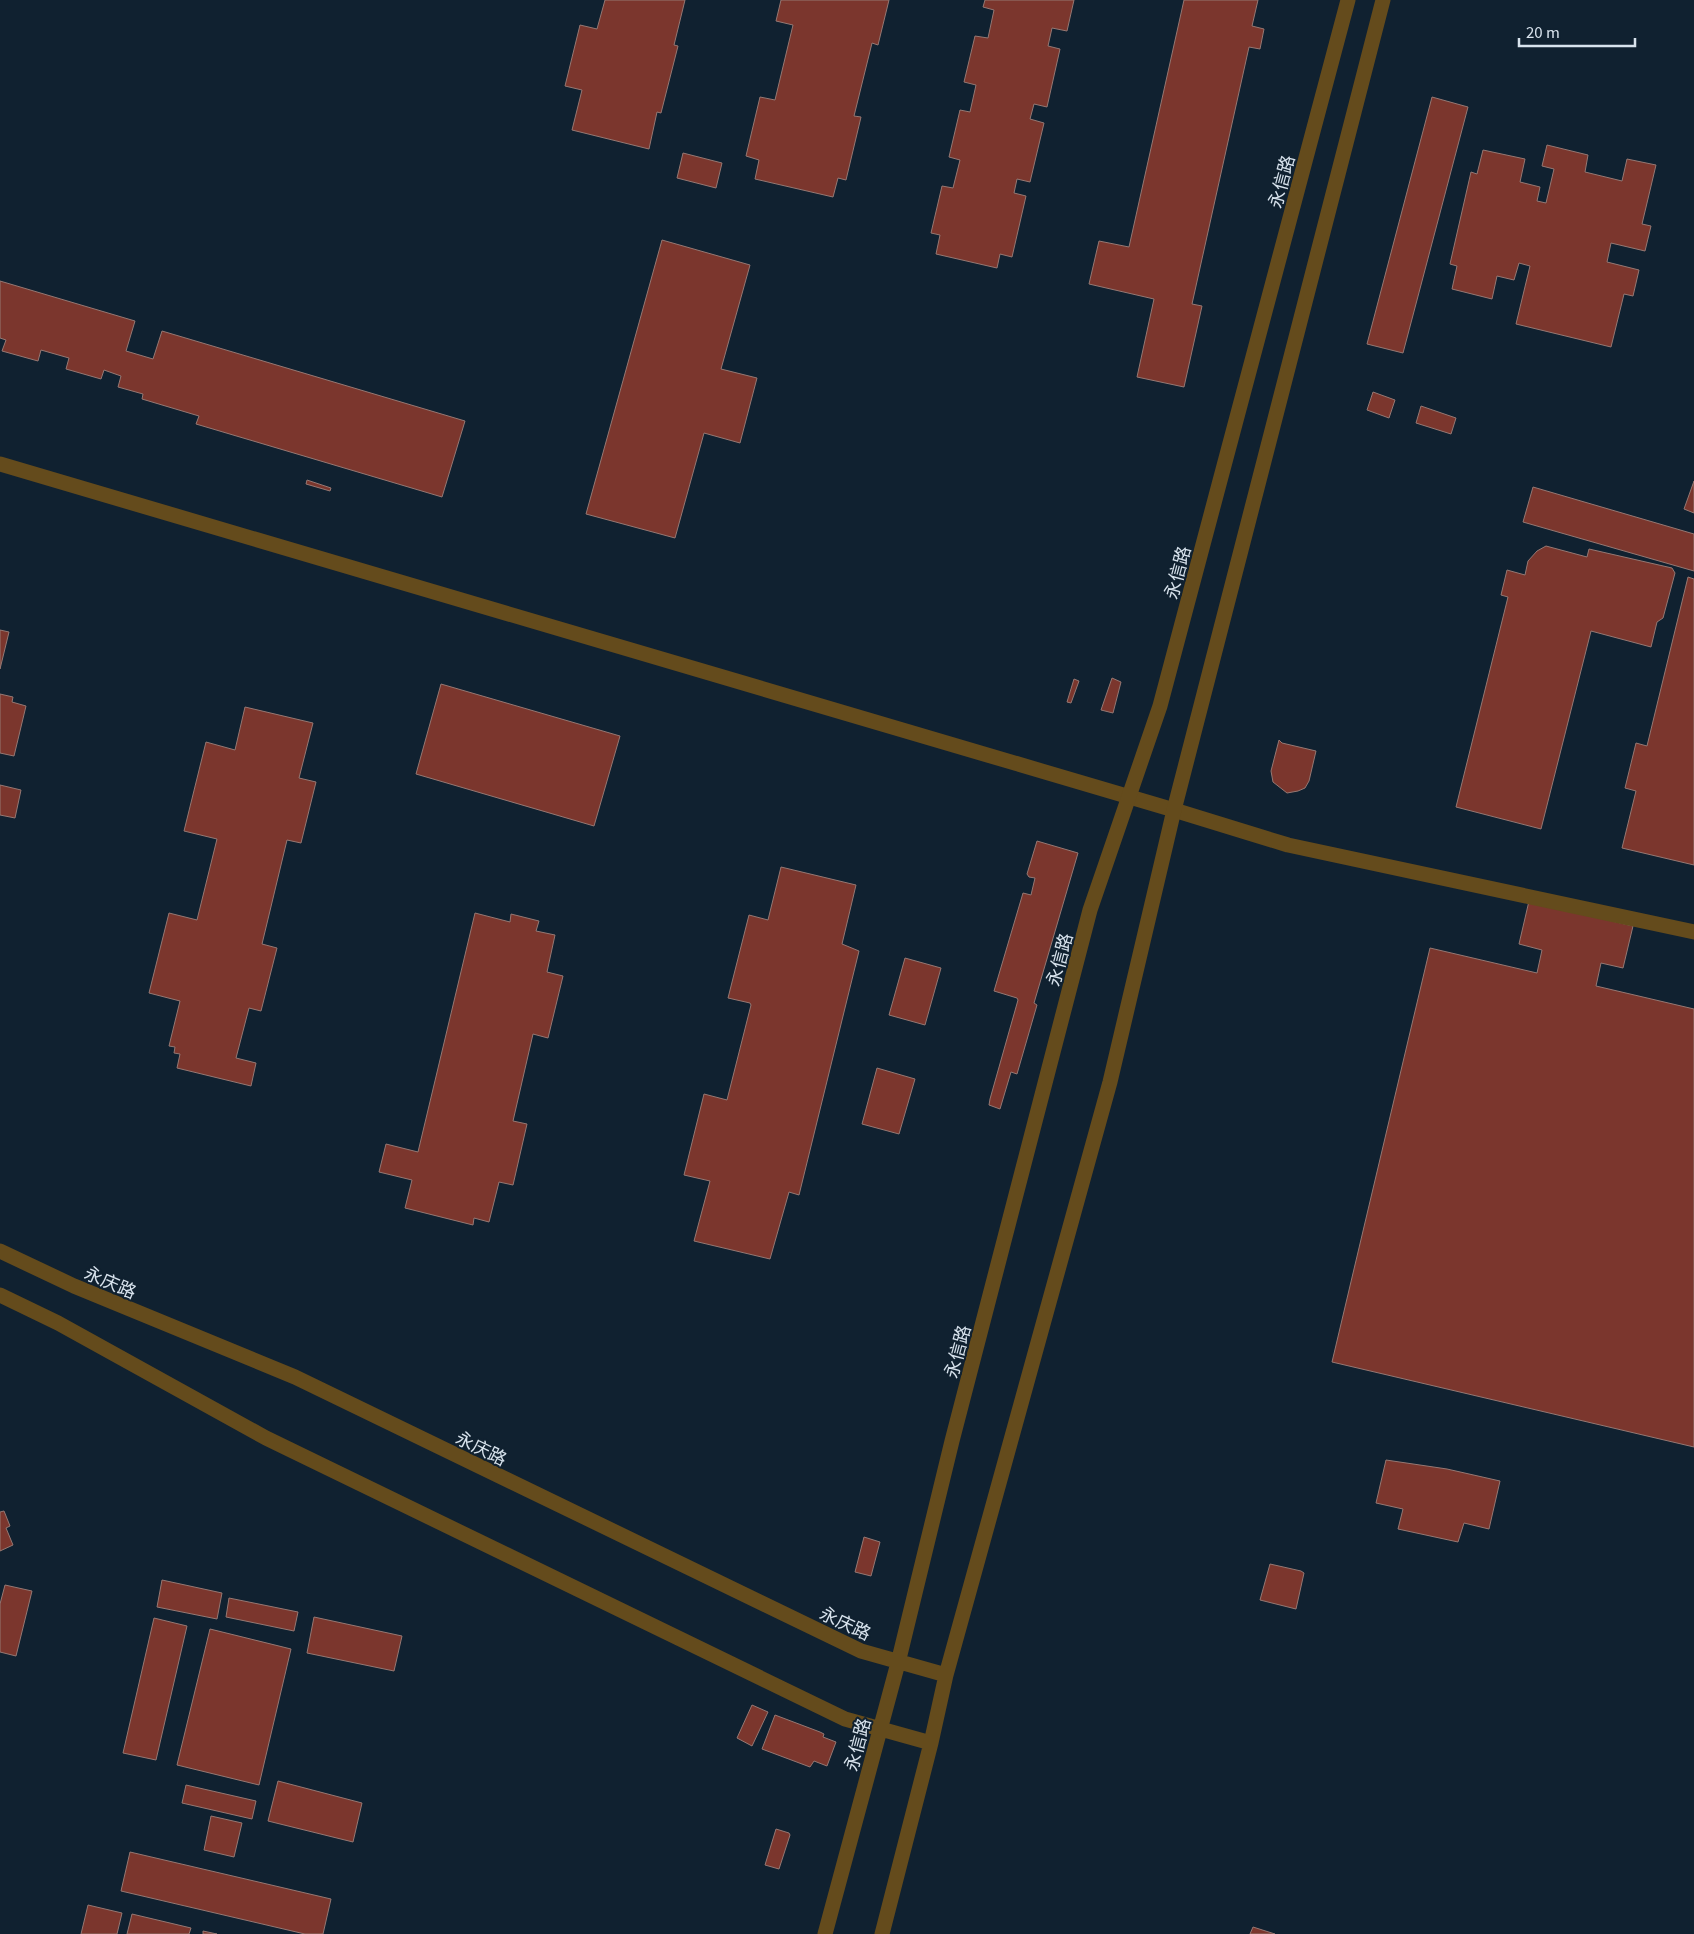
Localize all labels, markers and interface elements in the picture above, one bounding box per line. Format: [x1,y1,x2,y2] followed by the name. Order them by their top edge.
[1519,15,1635,47] scale bar
[1526,21,1560,42] text: 20 m
[1260,152,1300,210] street label: 永信路
[1156,543,1196,601] street label: 永信路
[1038,930,1078,988] street label: 永信路
[81,1258,141,1304] street label: 永庆路
[936,1322,976,1380] street label: 永信路
[452,1423,512,1471] street label: 永庆路
[816,1599,876,1645] street label: 永庆路
[836,1715,876,1773] street label: 永信路

